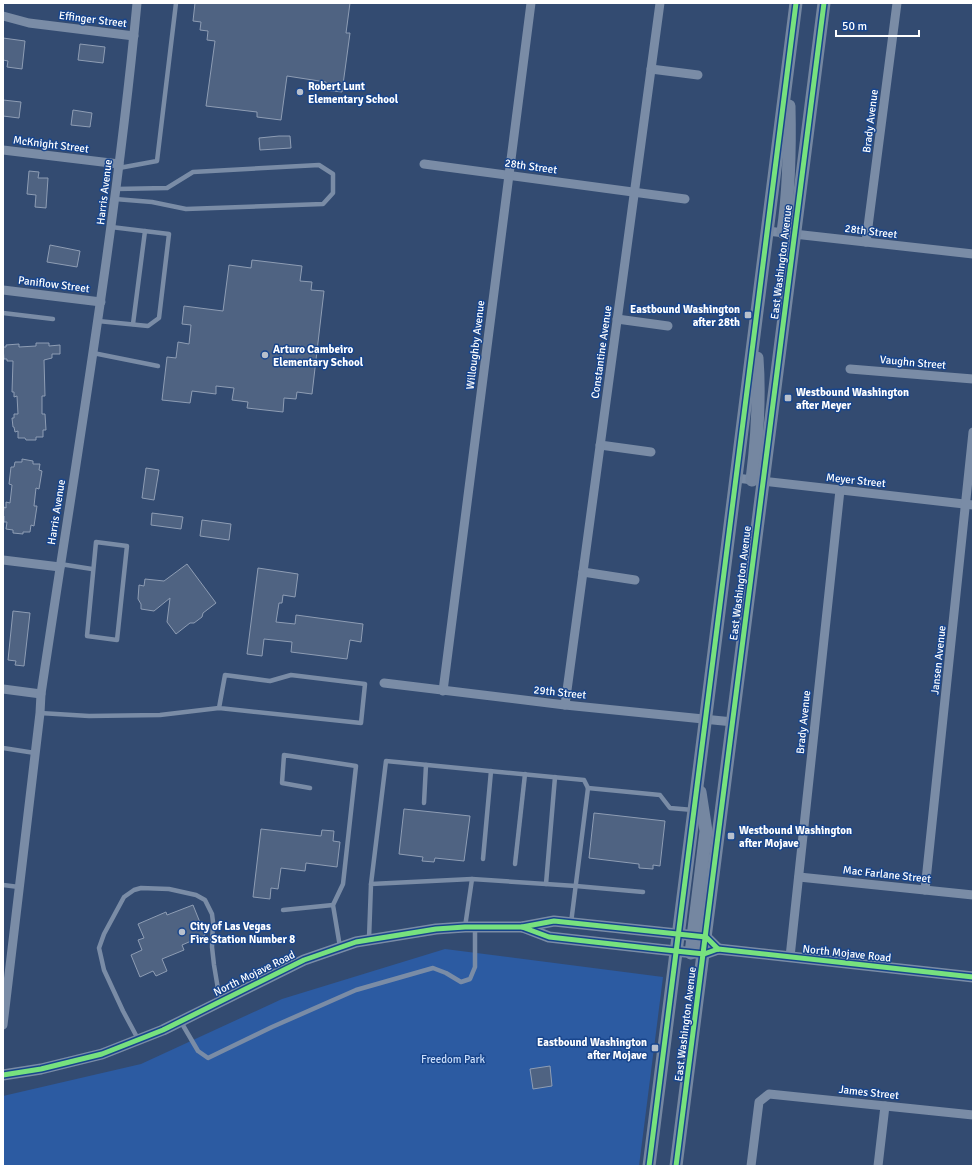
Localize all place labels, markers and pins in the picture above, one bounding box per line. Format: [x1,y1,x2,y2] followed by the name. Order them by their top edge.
[308,80,399,106] place label: Robert Lunt Elementary School
[295,87,305,97] marker: Robert Lunt Elementary School
[630,303,740,329] place label: Eastbound Washington after 28th
[743,310,753,320] marker: Eastbound Washington after 28th
[273,343,364,369] place label: Arturo Cambeiro Elementary School
[260,350,270,360] marker: Arturo Cambeiro Elementary School
[796,386,909,412] place label: Westbound Washington after Meyer
[783,393,793,403] marker: Westbound Washington after Meyer
[739,824,852,850] place label: Westbound Washington after Mojave
[726,831,736,841] marker: Westbound Washington after Mojave
[190,920,295,946] place label: City of Las Vegas Fire Station Number 8
[177,927,187,937] marker: City of Las Vegas Fire Station Number 8
[537,1036,648,1062] place label: Eastbound Washington after Mojave
[650,1043,660,1053] marker: Eastbound Washington after Mojave

